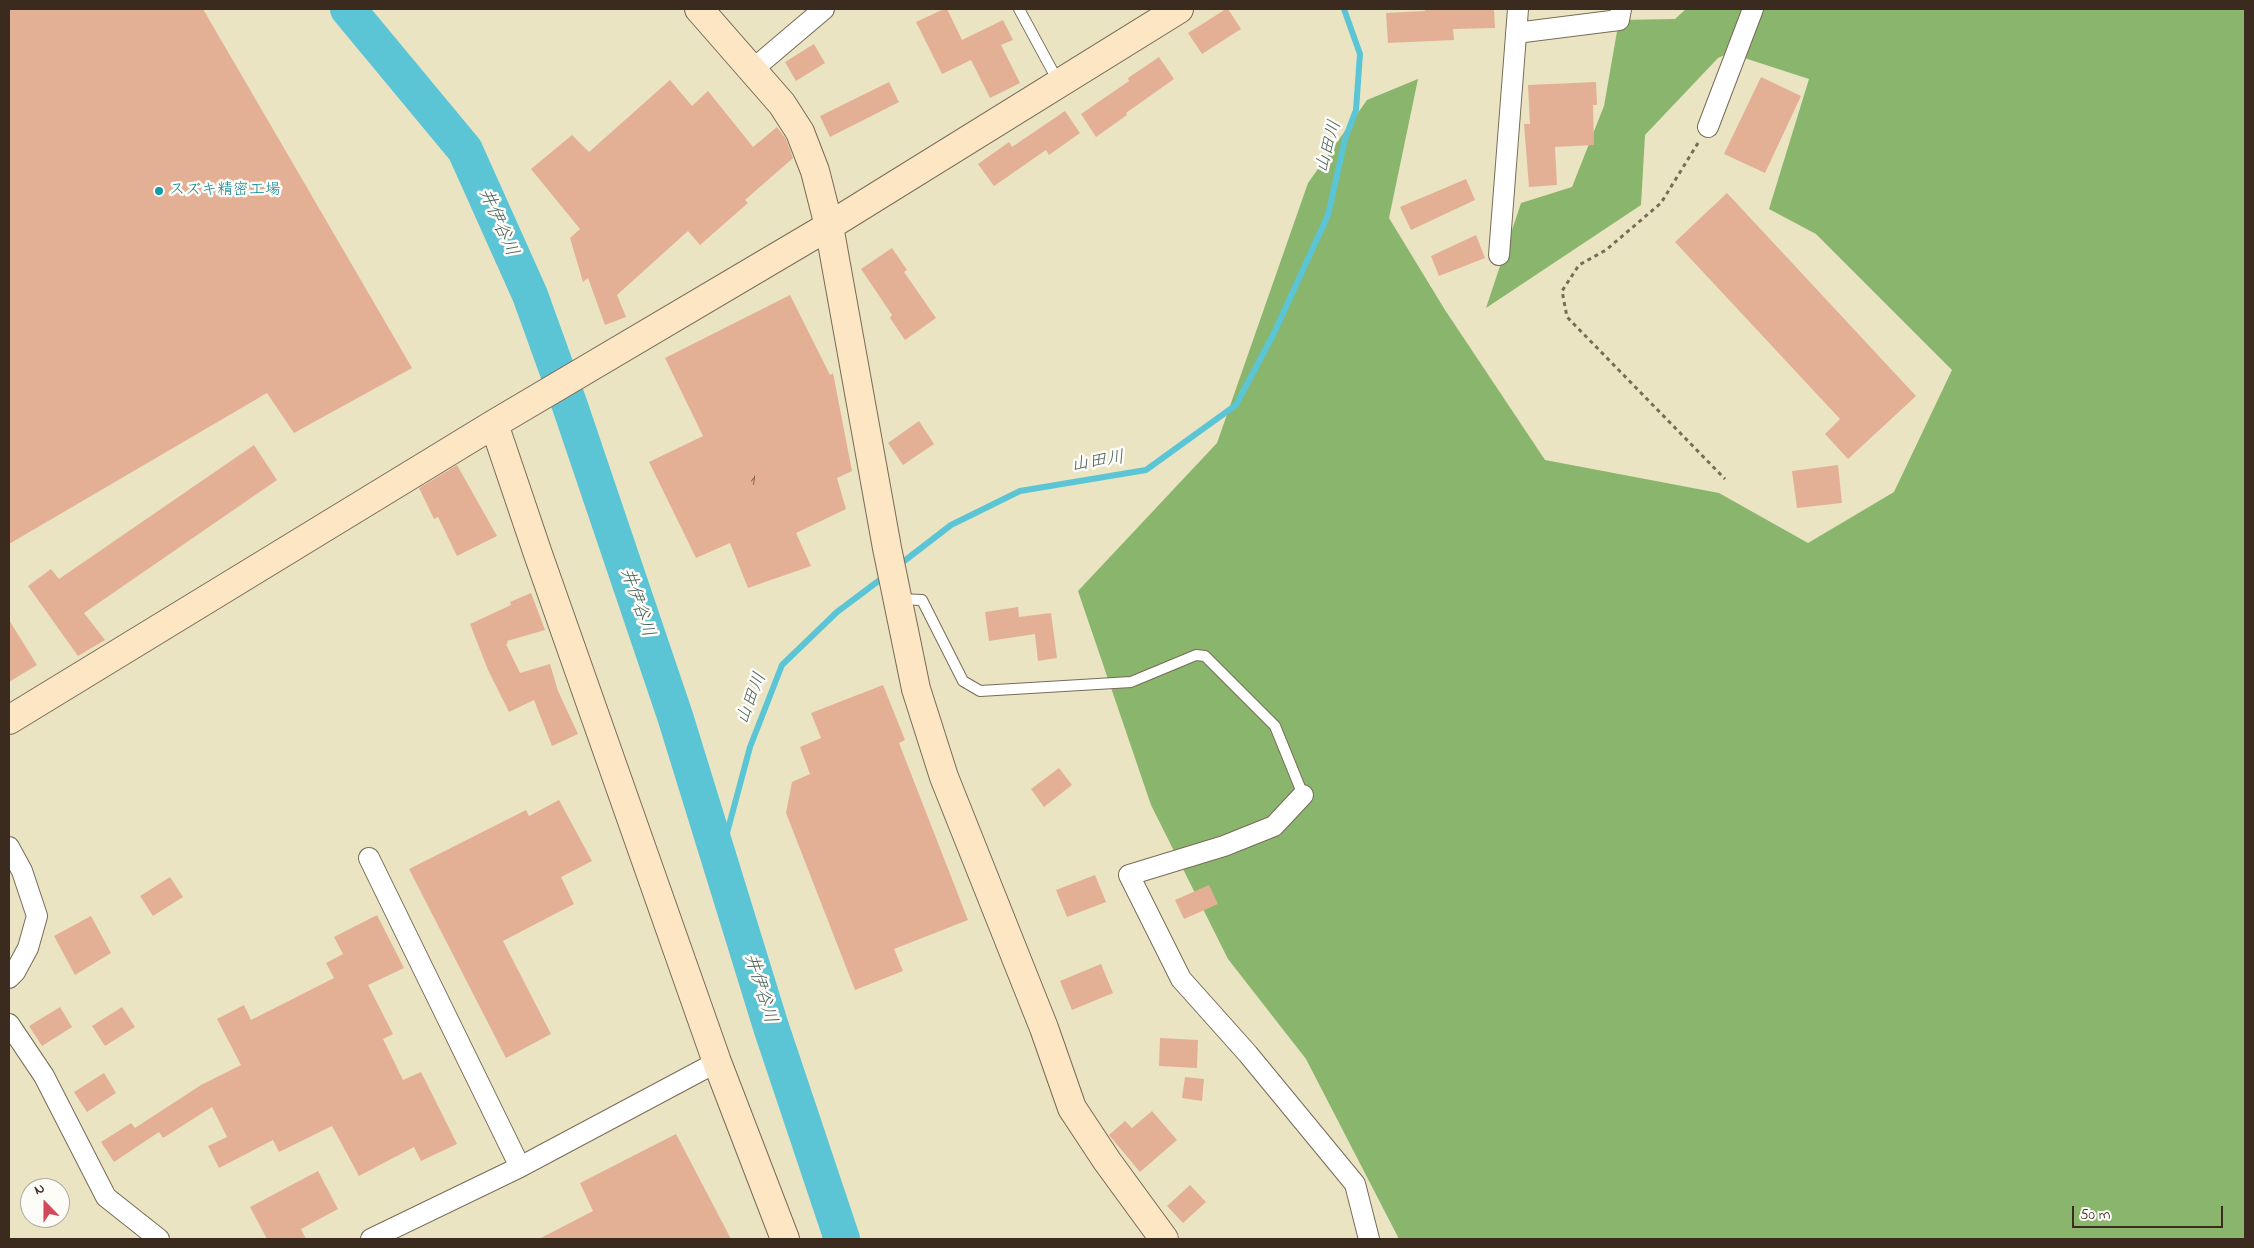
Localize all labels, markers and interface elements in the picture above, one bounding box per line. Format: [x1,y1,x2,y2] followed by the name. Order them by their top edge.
[1312,118,1348,176] water label: 山田川
[169,181,281,201] place label: スズキ精密工場
[153,185,165,197] marker: スズキ精密工場
[472,186,522,260] water label: 井伊谷川
[1070,448,1126,478] water label: 山田川
[751,474,755,490] house number: 1
[614,565,658,641] water label: 井伊谷川
[733,670,773,728] water label: 山田川
[738,951,780,1027] water label: 井伊谷川
[20,1178,70,1228] north arrow
[31,1178,48,1201] text: N
[2074,1196,2225,1228] scale bar
[2080,1204,2110,1226] text: 50 m

